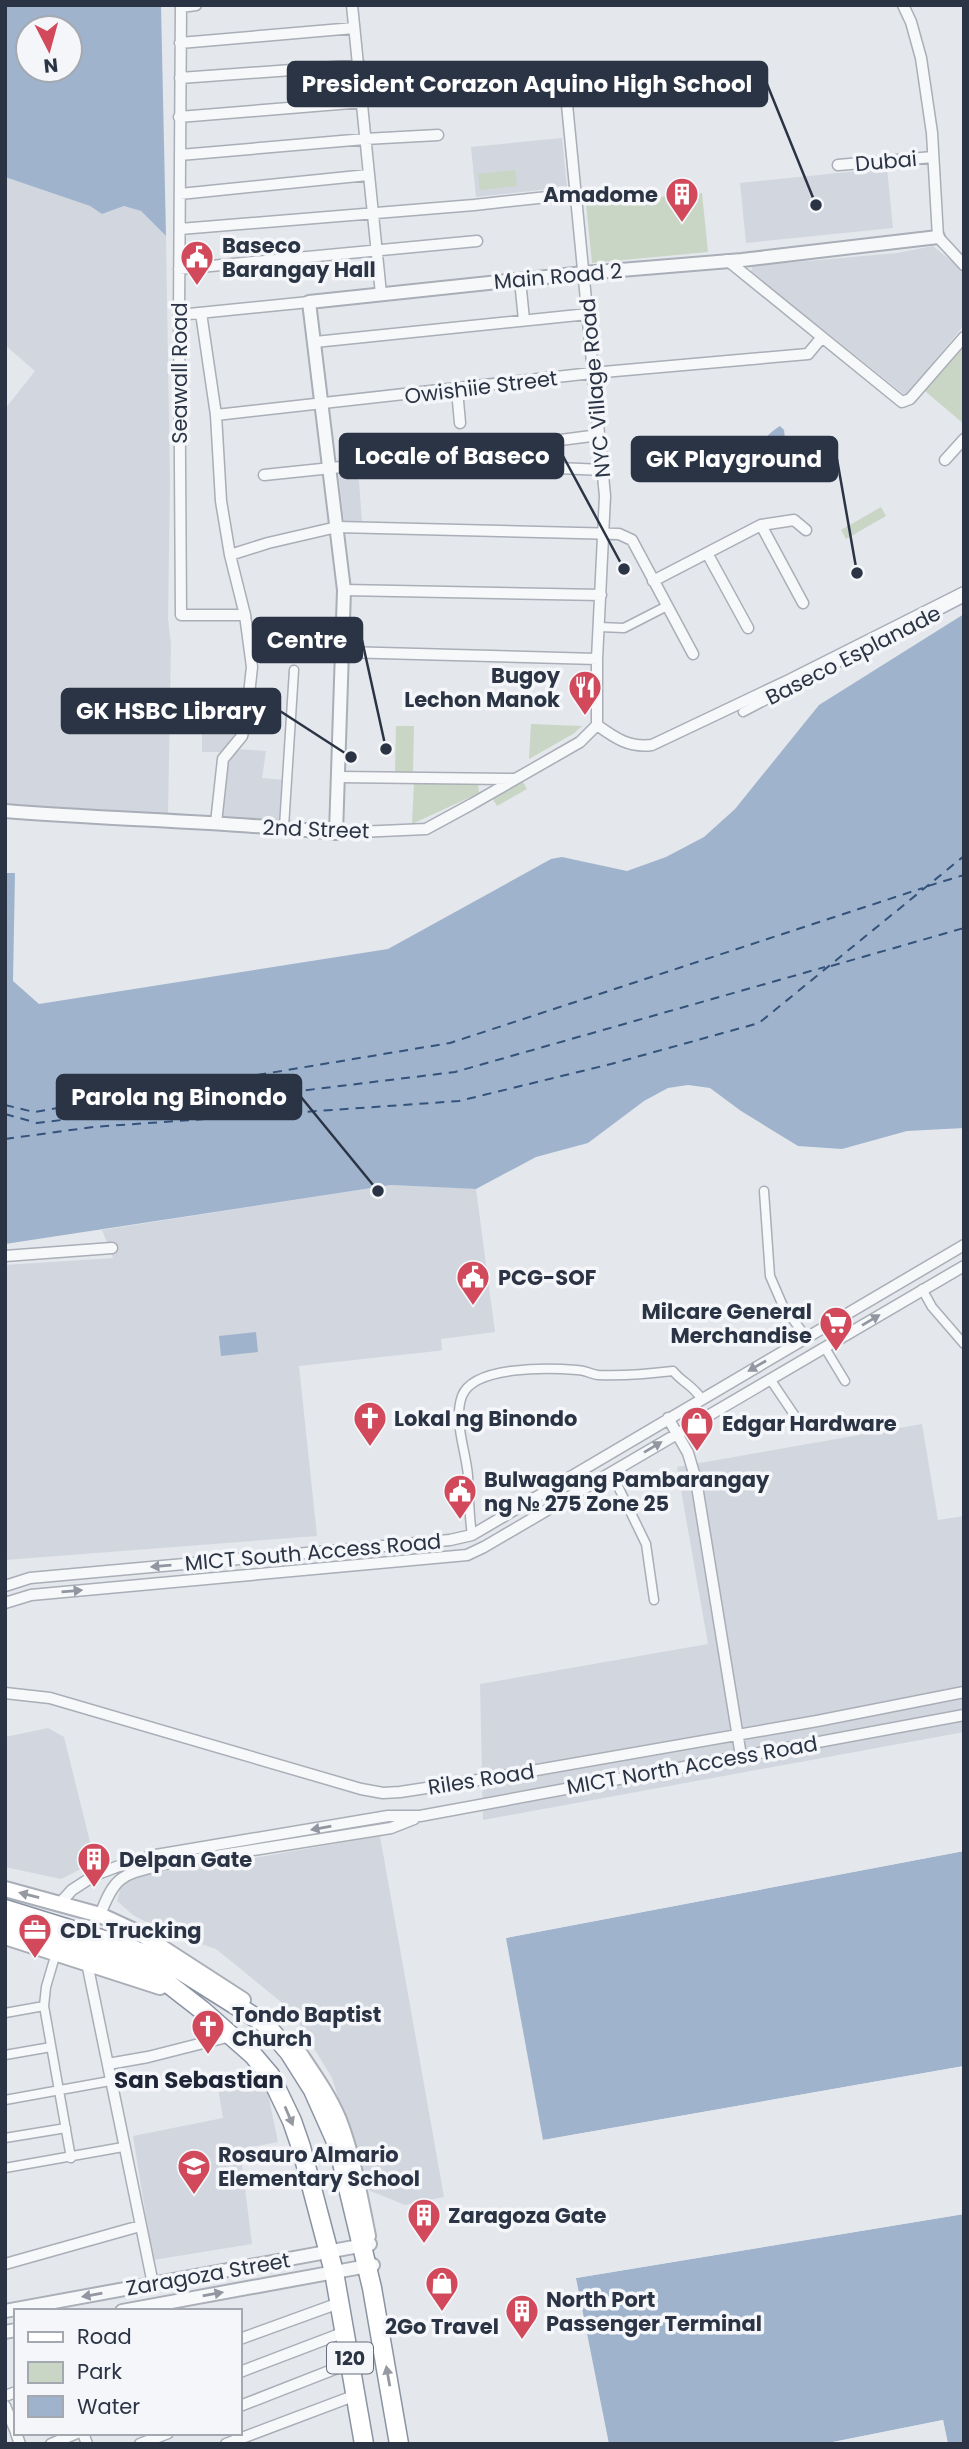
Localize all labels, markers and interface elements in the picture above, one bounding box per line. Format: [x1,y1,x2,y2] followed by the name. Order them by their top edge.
[14,14,84,84] north arrow
[42,51,59,80] text: N
[288,62,767,106] callout: President Corazon Aquino High School
[302,68,752,100] text: President Corazon Aquino High School
[854,144,918,178] street label: Dubai
[663,175,701,224] building icon: Amadome
[543,180,658,209] place label: Amadome
[222,231,376,284] place label: Baseco Barangay Hall
[178,238,216,287] public building icon: Baseco Barangay Hall
[493,256,623,296] street label: Main Road 2
[573,297,617,479] street label: NYC Village Road
[165,302,194,444] street label: Seawall Road
[403,363,559,411] street label: Owishiie Street
[340,434,563,478] callout: Locale of Baseco
[632,437,837,481] callout: GK Playground
[354,440,550,472] text: Locale of Baseco
[646,443,822,475] text: GK Playground
[760,598,946,712] street label: Baseco Esplanade
[253,618,362,662] callout: Centre
[267,624,347,656] text: Centre
[404,661,561,714] place label: Bugoy Lechon Manok
[566,668,604,717] restaurant icon: Bugoy Lechon Manok
[62,689,280,733] callout: GK HSBC Library
[76,695,267,727] text: GK HSBC Library
[262,813,370,845] street label: 2nd Street
[57,1075,301,1119] callout: Parola ng Binondo
[71,1081,287,1113] text: Parola ng Binondo
[454,1258,492,1307] public building icon: PCG-SOF
[498,1263,596,1292] place label: PCG-SOF
[642,1297,812,1350] place label: Milcare General Merchandise
[817,1304,855,1353] supermarket icon: Milcare General Merchandise
[861,1314,880,1327] one-way arrow
[747,1359,766,1372] one-way arrow
[351,1399,389,1448] church icon: Lokal ng Binondo
[394,1404,578,1433] place label: Lokal ng Binondo
[678,1404,716,1453] shop icon: Edgar Hardware
[722,1409,897,1438] place label: Edgar Hardware
[644,1441,663,1453] one-way arrow
[484,1465,770,1518] place label: Bulwagang Pambarangay ng № 275 Zone 25
[441,1472,479,1521] public building icon: Bulwagang Pambarangay ng № 275 Zone 25
[184,1526,442,1578] street label: MICT South Access Road
[149,1561,171,1572] one-way arrow
[61,1585,83,1596] one-way arrow
[564,1729,820,1801] street label: MICT North Access Road
[426,1756,536,1802] street label: Riles Road
[310,1823,332,1834] one-way arrow
[75,1840,113,1889] building icon: Delpan Gate
[119,1845,252,1874] place label: Delpan Gate
[18,1889,40,1900] one-way arrow
[16,1911,54,1960] office icon: CDL Trucking
[60,1916,202,1945] place label: CDL Trucking
[232,2000,381,2053] place label: Tondo Baptist Church
[189,2007,227,2056] church icon: Tondo Baptist Church
[114,2064,284,2096] district label: San Sebastian
[284,2105,295,2126] one-way arrow
[218,2140,420,2193] place label: Rosauro Almario Elementary School
[175,2147,213,2196] school or university icon: Rosauro Almario Elementary School
[405,2196,443,2245] building icon: Zaragoza Gate
[448,2201,607,2230] place label: Zaragoza Gate
[124,2245,292,2303] street label: Zaragoza Street
[423,2264,461,2313] shop icon: 2Go Travel
[546,2285,762,2338] place label: North Port Passenger Terminal
[202,2288,224,2299] one-way arrow
[81,2290,103,2301] one-way arrow
[503,2292,541,2341] building icon: North Port Passenger Terminal
[14,2309,242,2435] legend
[385,2312,499,2341] place label: 2Go Travel
[77,2322,132,2351] text: Road
[327,2342,373,2374] road number: 120
[77,2357,122,2386] text: Park
[382,2365,393,2387] one-way arrow
[77,2392,140,2421] text: Water

